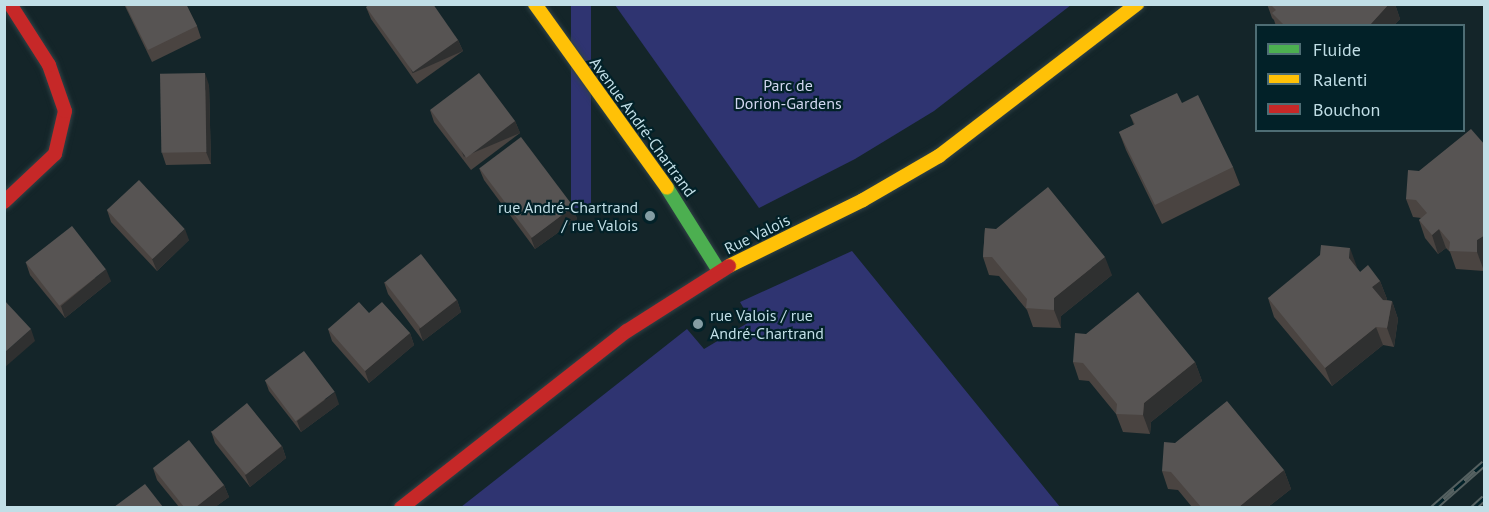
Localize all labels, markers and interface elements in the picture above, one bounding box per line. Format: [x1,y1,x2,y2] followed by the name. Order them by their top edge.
[1255,24,1465,132] legend
[1313,38,1361,61] text: Fluide
[586,53,700,201] street label: Avenue André-Chartrand
[1313,68,1368,91] text: Ralenti
[734,75,842,113] park label: Parc de Dorion-Gardens
[1313,98,1380,121] text: Bouchon
[498,197,638,235] place label: rue André-Chartrand / rue Valois
[643,209,657,223] marker: rue André-Chartrand / rue Valois
[721,210,793,258] street label: Rue Valois
[710,305,824,343] place label: rue Valois / rue André-Chartrand
[691,317,705,331] marker: rue Valois / rue André-Chartrand

